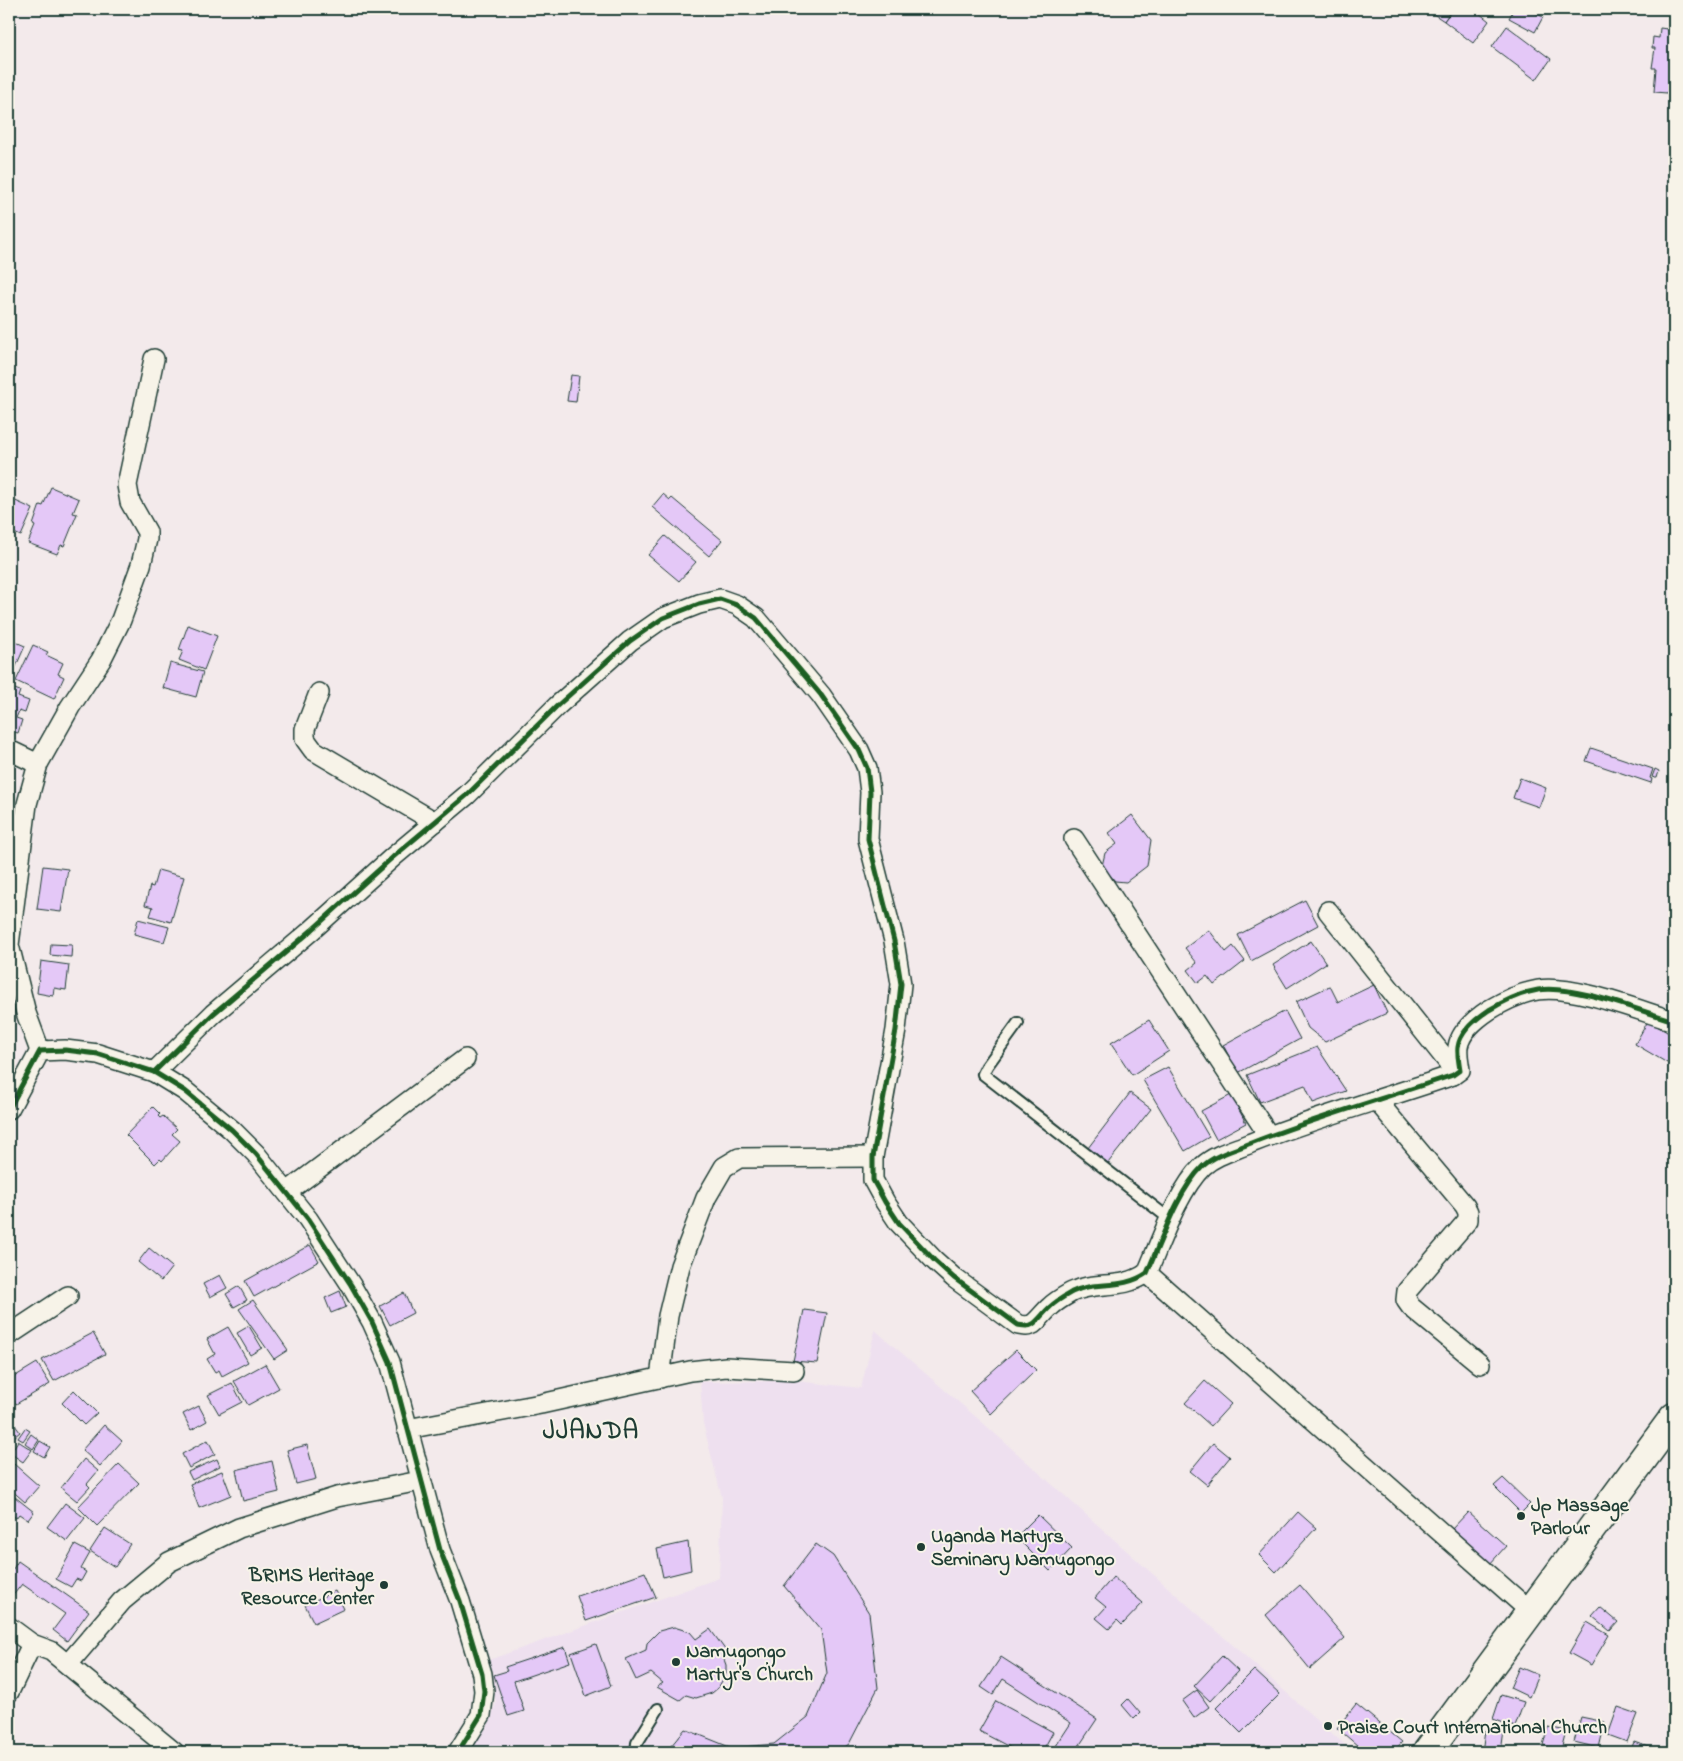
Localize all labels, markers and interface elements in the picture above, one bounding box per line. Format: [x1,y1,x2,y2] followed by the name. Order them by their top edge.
[543,1414,639,1450] district label: JJANDA
[1531,1492,1630,1544] place label: Jp Massage Parlour
[1515,1510,1527,1522] marker: Jp Massage Parlour
[931,1523,1115,1576] place label: Uganda Martyrs Seminary Namugongo
[915,1541,927,1553] marker: Uganda Martyrs Seminary Namugongo
[241,1562,375,1614] place label: BRIMS Heritage Resource Center
[378,1579,390,1591] marker: BRIMS Heritage Resource Center
[686,1638,813,1691] place label: Namugongo Martyr's Church
[670,1656,682,1668] marker: Namugongo Martyr's Church
[1338,1714,1607,1743] place label: Praise Court International Church
[1322,1720,1334,1732] marker: Praise Court International Church

